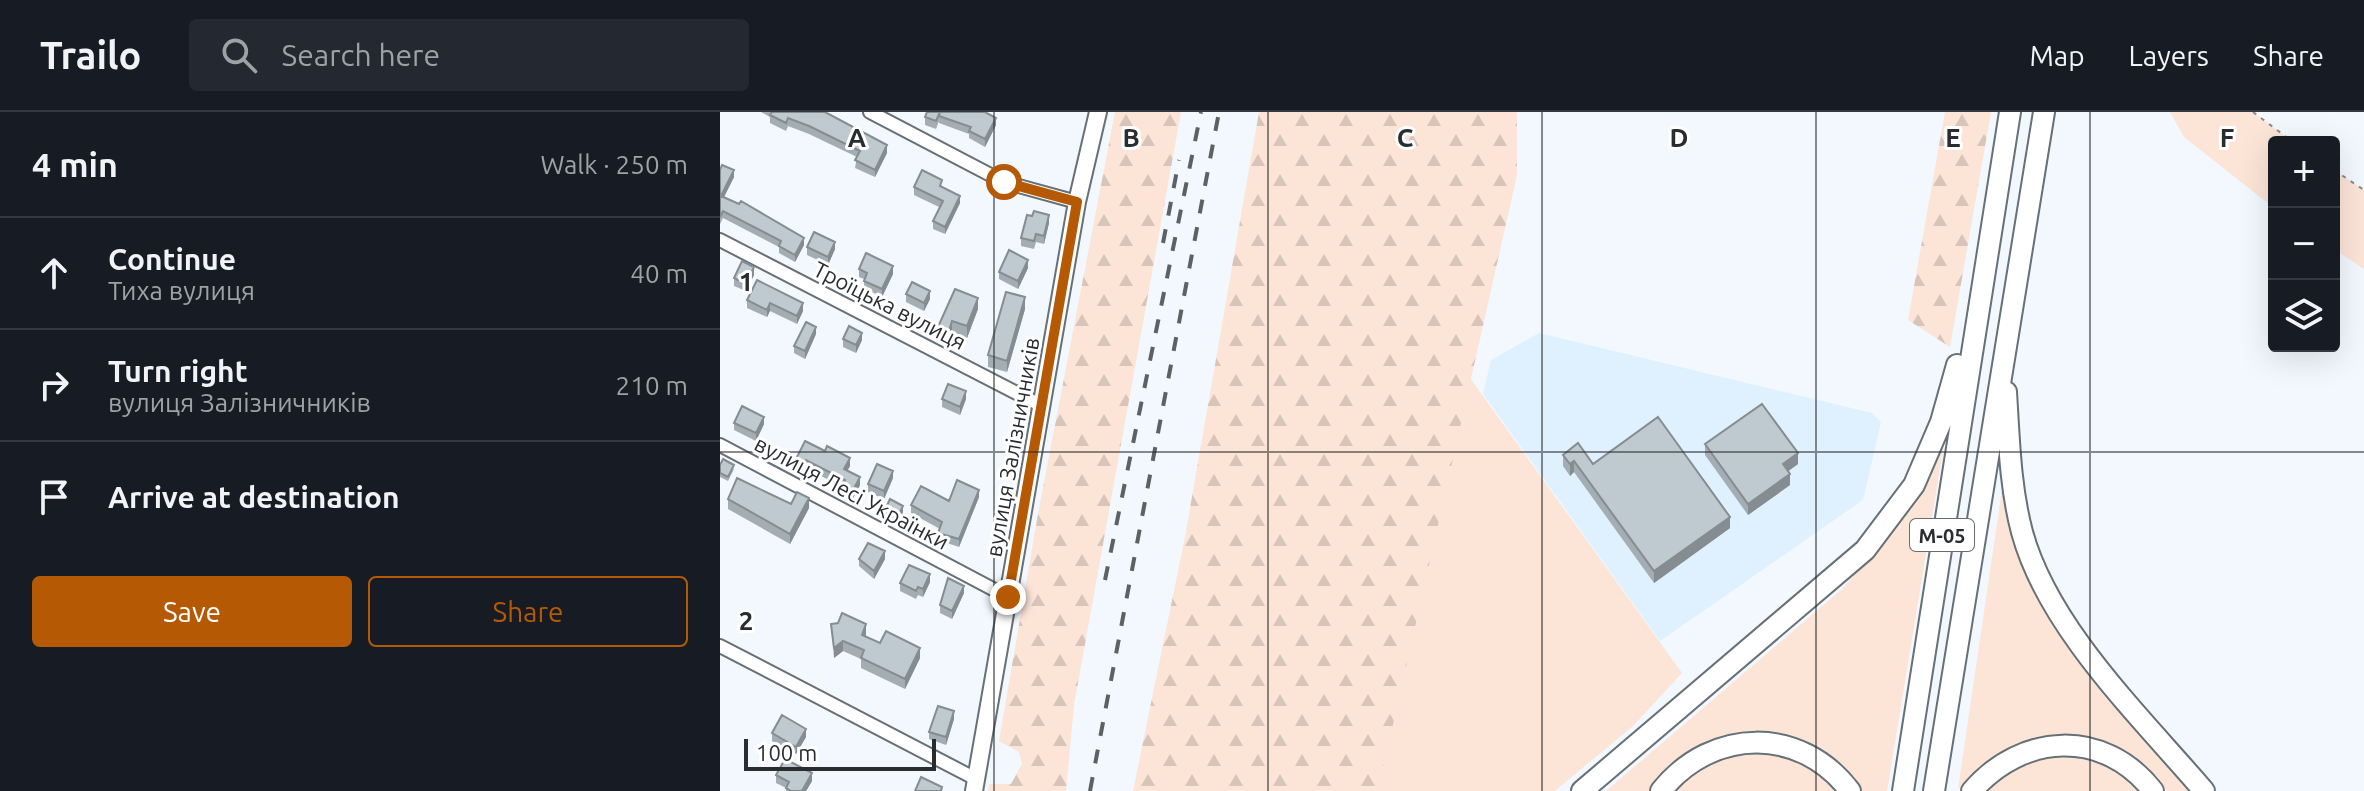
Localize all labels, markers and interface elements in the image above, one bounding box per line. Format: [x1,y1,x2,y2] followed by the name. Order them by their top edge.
[189,19,749,91] search box
[217,33,261,77] icon: search
[40,34,141,76] text: Trailo
[281,38,440,72] text: Search here
[2029,40,2085,71] text: Map
[2129,40,2209,71] text: Layers
[2253,40,2324,71] text: Share
[848,123,867,152] text: A
[1122,123,1140,152] text: B
[1397,123,1414,152] text: C
[1670,123,1688,152] text: D
[1945,123,1961,152] text: E
[2220,123,2234,152] text: F
[2268,136,2340,352] map controls
[2268,136,2340,208] button: +
[32,145,118,183] text: 4 min
[540,150,688,179] text: Walk · 250 m
[986,164,1022,200] route start
[2268,208,2340,280] button: −
[108,242,236,276] text: Continue
[32,251,76,295] icon: ahead
[810,256,970,354] street label: Троїцька вулиця
[630,259,688,288] text: 40 m
[739,267,753,296] text: 1
[108,276,255,305] text: Тиха вулиця
[2268,280,2340,352] button: layers
[980,335,1044,559] street label: вулиця Залізничників
[108,354,248,388] text: Turn right
[32,363,76,407] icon: right
[616,371,688,400] text: 210 m
[108,388,371,417] text: вулиця Залізничників
[751,430,953,554] street label: вулиця Лесі Українки
[32,475,76,519] icon: arrive
[108,480,400,514] text: Arrive at destination
[1910,519,1974,551] road number: М-05
[32,576,352,647] button: Save
[368,576,688,647] button: Share
[990,579,1026,615] route end
[739,606,753,635] text: 2
[744,735,936,771] scale bar
[756,740,817,765] text: 100 m

